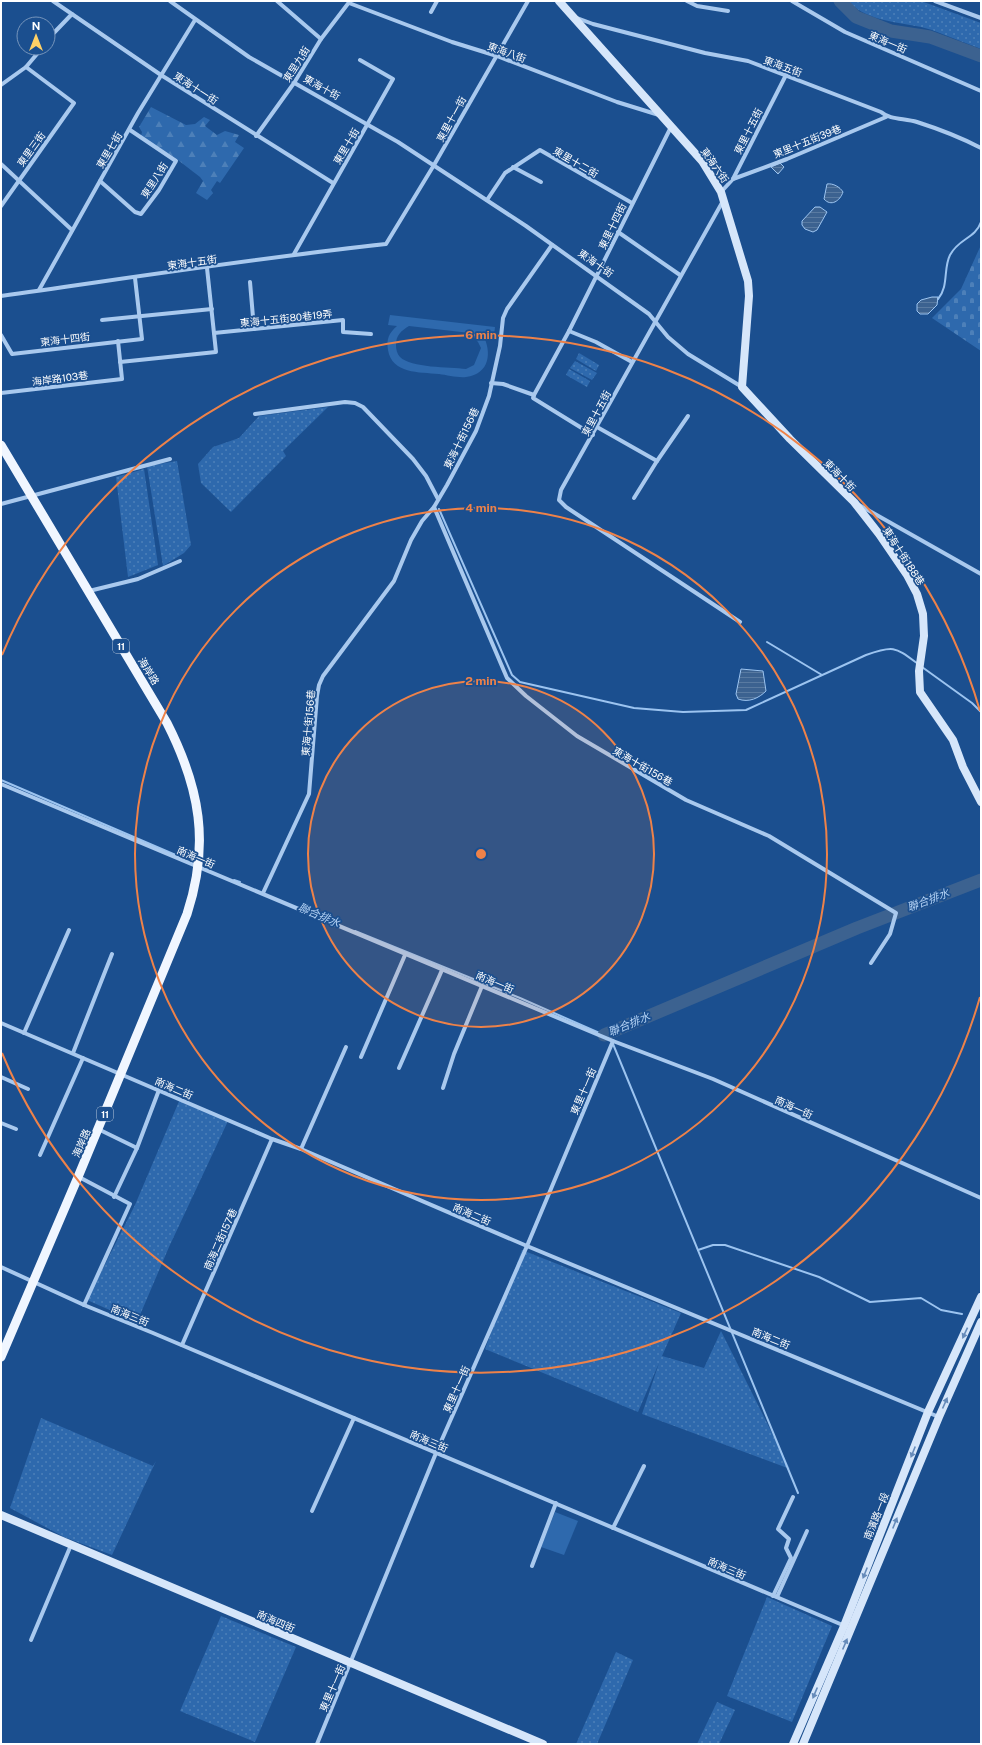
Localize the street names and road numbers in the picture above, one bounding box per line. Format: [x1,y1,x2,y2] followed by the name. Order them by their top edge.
[867,29,909,55] street label: 東海一街
[486,40,528,64] street label: 東海八街
[280,44,312,84] street label: 東里九街
[762,54,804,78] street label: 東海五街
[172,69,220,107] street label: 東海十一街
[302,72,342,102] street label: 東海十街
[434,94,468,144] street label: 東里十一街
[731,106,765,156] street label: 東里十五街
[771,122,843,160] street label: 東里十五街39巷
[331,126,361,166] street label: 東里十街
[14,129,48,169] street label: 東里三街
[94,130,124,170] street label: 東里七街
[551,144,601,180] street label: 東里十二街
[699,145,731,185] street label: 東海六街
[138,160,170,200] street label: 東里八街
[596,201,628,251] street label: 東里十四街
[576,247,616,279] street label: 東海十街
[166,253,218,271] street label: 東海十五街
[239,307,333,329] street label: 東海十五街80巷19弄
[39,330,91,348] street label: 東海十四街
[31,369,89,387] street label: 海岸路103巷
[579,388,613,438] street label: 東里十五街
[441,405,481,471] street label: 東海十街156巷
[822,457,858,493] street label: 東海十街
[881,525,927,587] street label: 東海十街188巷
[113,639,129,653] road number: 11
[136,655,162,687] street label: 海岸路
[299,689,317,757] street label: 東海十街156巷
[611,744,675,788] street label: 東海十街156巷
[175,844,217,870] street label: 南海一街
[474,969,516,995] street label: 南海一街
[568,1066,598,1116] street label: 東里十一街
[153,1075,195,1101] street label: 南海二街
[773,1093,815,1121] street label: 南海一街
[97,1107,113,1121] road number: 11
[70,1127,92,1159] street label: 海岸路
[451,1201,493,1227] street label: 南海二街
[201,1206,239,1272] street label: 南海二街157巷
[109,1302,151,1328] street label: 南海三街
[750,1325,792,1351] street label: 南海二街
[440,1364,472,1414] street label: 東里十一街
[408,1428,450,1454] street label: 南海三街
[861,1491,891,1541] street label: 南濱路一段
[706,1555,748,1581] street label: 南海三街
[255,1608,297,1634] street label: 南海四街
[317,1663,347,1713] street label: 東里十一街

